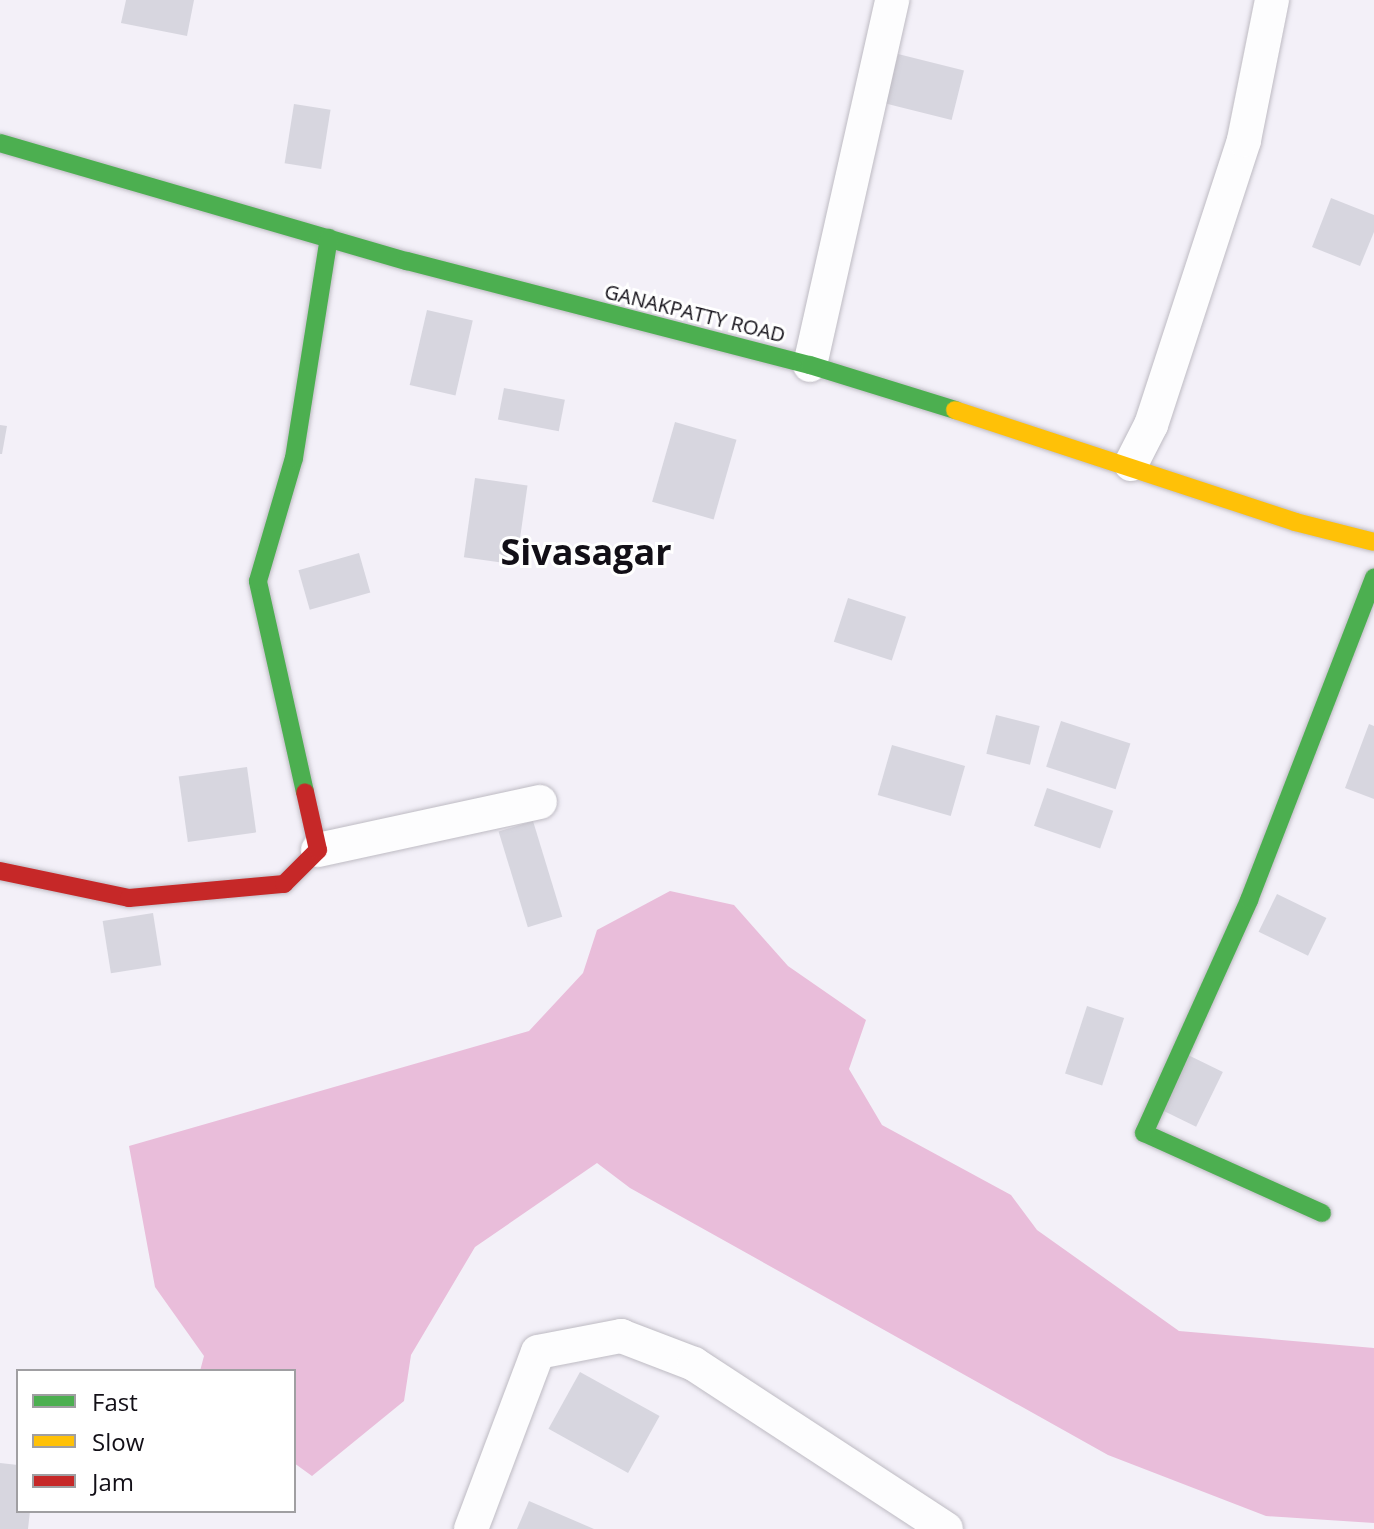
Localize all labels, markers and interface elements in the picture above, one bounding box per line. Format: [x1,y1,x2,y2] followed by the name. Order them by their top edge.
[602,279,788,347] street label: GANAKPATTY ROAD
[500,530,672,574] district label: Sivasagar
[16,1369,296,1513] legend
[92,1385,138,1418] text: Fast
[92,1425,144,1458] text: Slow
[92,1465,134,1498] text: Jam

